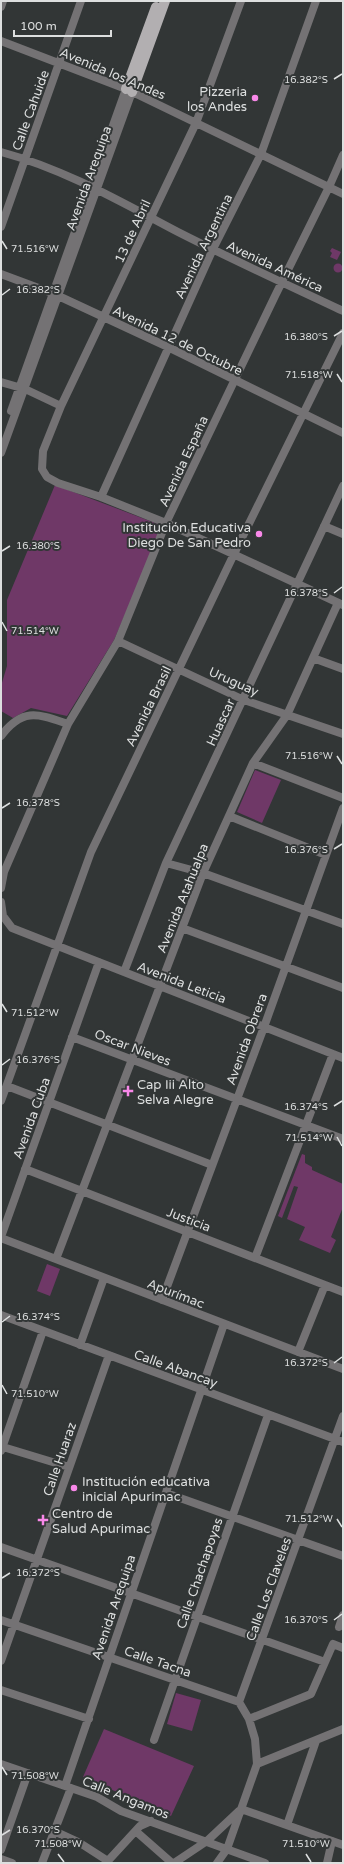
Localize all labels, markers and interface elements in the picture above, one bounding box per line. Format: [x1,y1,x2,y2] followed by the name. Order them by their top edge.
[14,12,111,38] scale bar
[20,19,57,33] text: 100 m
[57,44,168,103] street label: Avenida los Andes
[9,68,53,153] street label: Calle Cahuide
[284,74,328,86] text: 16.382°S
[187,84,247,115] place label: Pizzeria los Andes
[250,93,260,103] marker: Pizzeria los Andes
[63,124,115,233] street label: Avenida Arequipa
[172,191,236,301] street label: Avenida Argentina
[111,197,155,266] street label: 13 de Abril
[224,238,325,296] street label: Avenida América
[11,243,59,255] text: 71.516°W
[16,284,60,296] text: 16.382°S
[110,302,245,379] street label: Avenida 12 de Octubre
[284,331,328,343] text: 16.380°S
[285,369,333,381] text: 71.518°W
[156,413,212,509] street label: Avenida España
[122,520,251,551] place label: Institución Educativa Diego De San Pedro
[254,529,264,539] marker: Institución Educativa Diego De San Pedro
[16,540,60,552] text: 16.380°S
[284,587,328,599] text: 16.378°S
[11,625,59,637] text: 71.514°W
[123,664,175,749] street label: Avenida Brasil
[206,664,261,700] street label: Uruguay
[203,696,239,749] street label: Huascar
[285,750,333,762] text: 71.516°W
[16,797,60,809] text: 16.378°S
[154,841,212,956] street label: Avenida Atahualpa
[284,844,328,856] text: 16.376°S
[135,959,228,1007] street label: Avenida Leticia
[223,991,271,1087] street label: Avenida Obrera
[11,1007,59,1019] text: 71.512°W
[92,1026,173,1070] street label: Oscar Nieves
[16,1054,60,1066] text: 16.376°S
[10,1075,54,1161] street label: Avenida Cuba
[137,1077,214,1108] place label: Cap Iii Alto Selva Alegre
[122,1085,134,1097] marker: Cap Iii Alto Selva Alegre
[284,1101,328,1113] text: 16.374°S
[285,1132,333,1144] text: 71.514°W
[164,1204,213,1236] street label: Justicia
[145,1276,207,1312] street label: Apurímac
[16,1311,60,1323] text: 16.374°S
[132,1346,220,1391] street label: Calle Abancay
[284,1357,328,1369] text: 16.372°S
[11,1388,59,1400] text: 71.510°W
[40,1420,80,1498] street label: Calle Huaraz
[82,1474,210,1505] place label: Institución educativa inicial Apurimac
[69,1483,79,1493] marker: Institución educativa inicial Apurimac
[52,1506,150,1537] place label: Centro de Salud Apurimac
[285,1513,333,1525] text: 71.512°W
[37,1514,49,1526] marker: Centro de Salud Apurimac
[173,1516,226,1631] street label: Calle Chachapoyas
[243,1535,295,1643] street label: Calle Los Claveles
[88,1553,139,1662] street label: Avenida Arequipa
[16,1567,60,1579] text: 16.372°S
[284,1614,328,1626] text: 16.370°S
[122,1643,193,1681] street label: Calle Tacna
[11,1770,59,1782] text: 71.508°W
[80,1773,172,1823] street label: Calle Angamos
[16,1824,60,1836] text: 16.370°S
[34,1838,82,1850] text: 71.508°W
[282,1838,330,1850] text: 71.510°W

